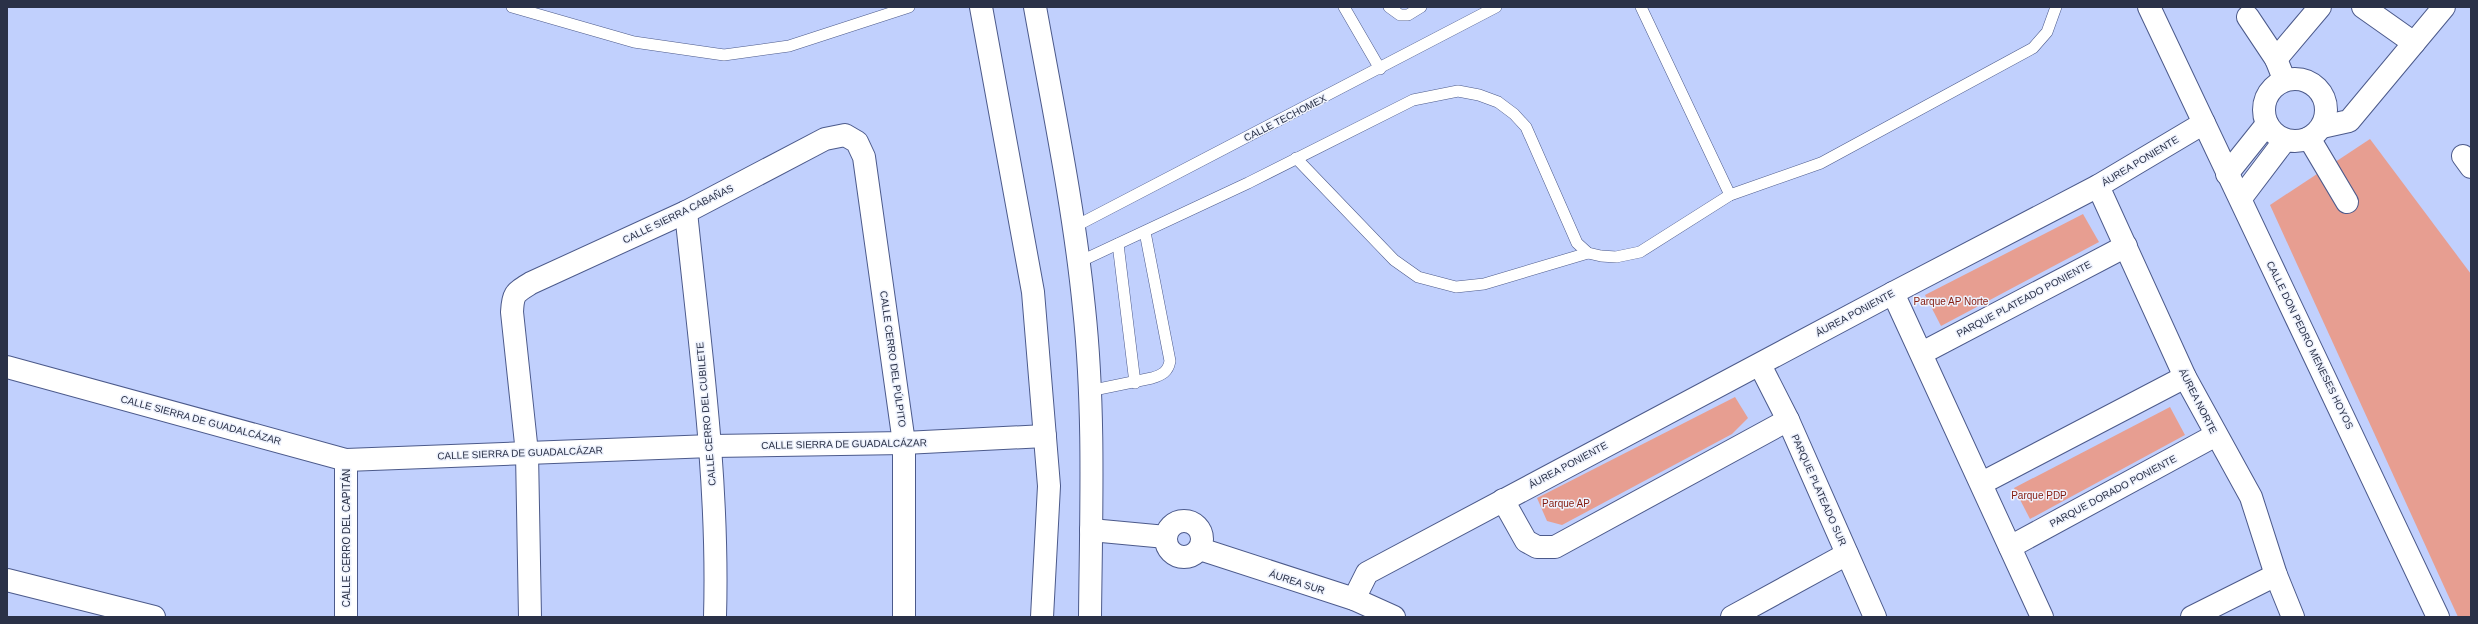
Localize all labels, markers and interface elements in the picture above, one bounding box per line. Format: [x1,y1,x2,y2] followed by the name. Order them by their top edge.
[1242,92,1328,144] street label: CALLE TECHOMEX
[2099,133,2181,188] street label: ÁUREA PONIENTE
[620,181,735,246] street label: CALLE SIERRA CABAÑAS
[1955,259,2093,339] street label: PARQUE PLATEADO PONIENTE
[2264,259,2356,431] street label: CALLE DON PEDRO MENESES HOYOS
[1813,287,1897,338] street label: ÁUREA PONIENTE
[878,290,909,428] street label: CALLE CERRO DEL PÚLPITO
[1914,296,1989,307] park label: Parque AP Norte
[694,341,718,486] street label: CALLE CERRO DEL CUBILETE
[2177,366,2220,436] street label: ÁUREA NORTE
[120,392,283,447] street label: CALLE SIERRA DE GUADALCÁZAR
[1789,433,1849,547] street label: PARQUE PLATEADO SUR
[761,436,927,451] street label: CALLE SIERRA DE GUADALCÁZAR
[1526,439,1610,490] street label: ÁUREA PONIENTE
[437,444,603,461] street label: CALLE SIERRA DE GUADALCÁZAR
[2048,453,2179,529] street label: PARQUE DORADO PONIENTE
[340,469,352,607] street label: CALLE CERRO DEL CAPITÁN
[2011,490,2067,501] park label: Parque PDP
[1542,498,1590,509] park label: Parque AP
[1268,567,1326,596] street label: ÁUREA SUR

